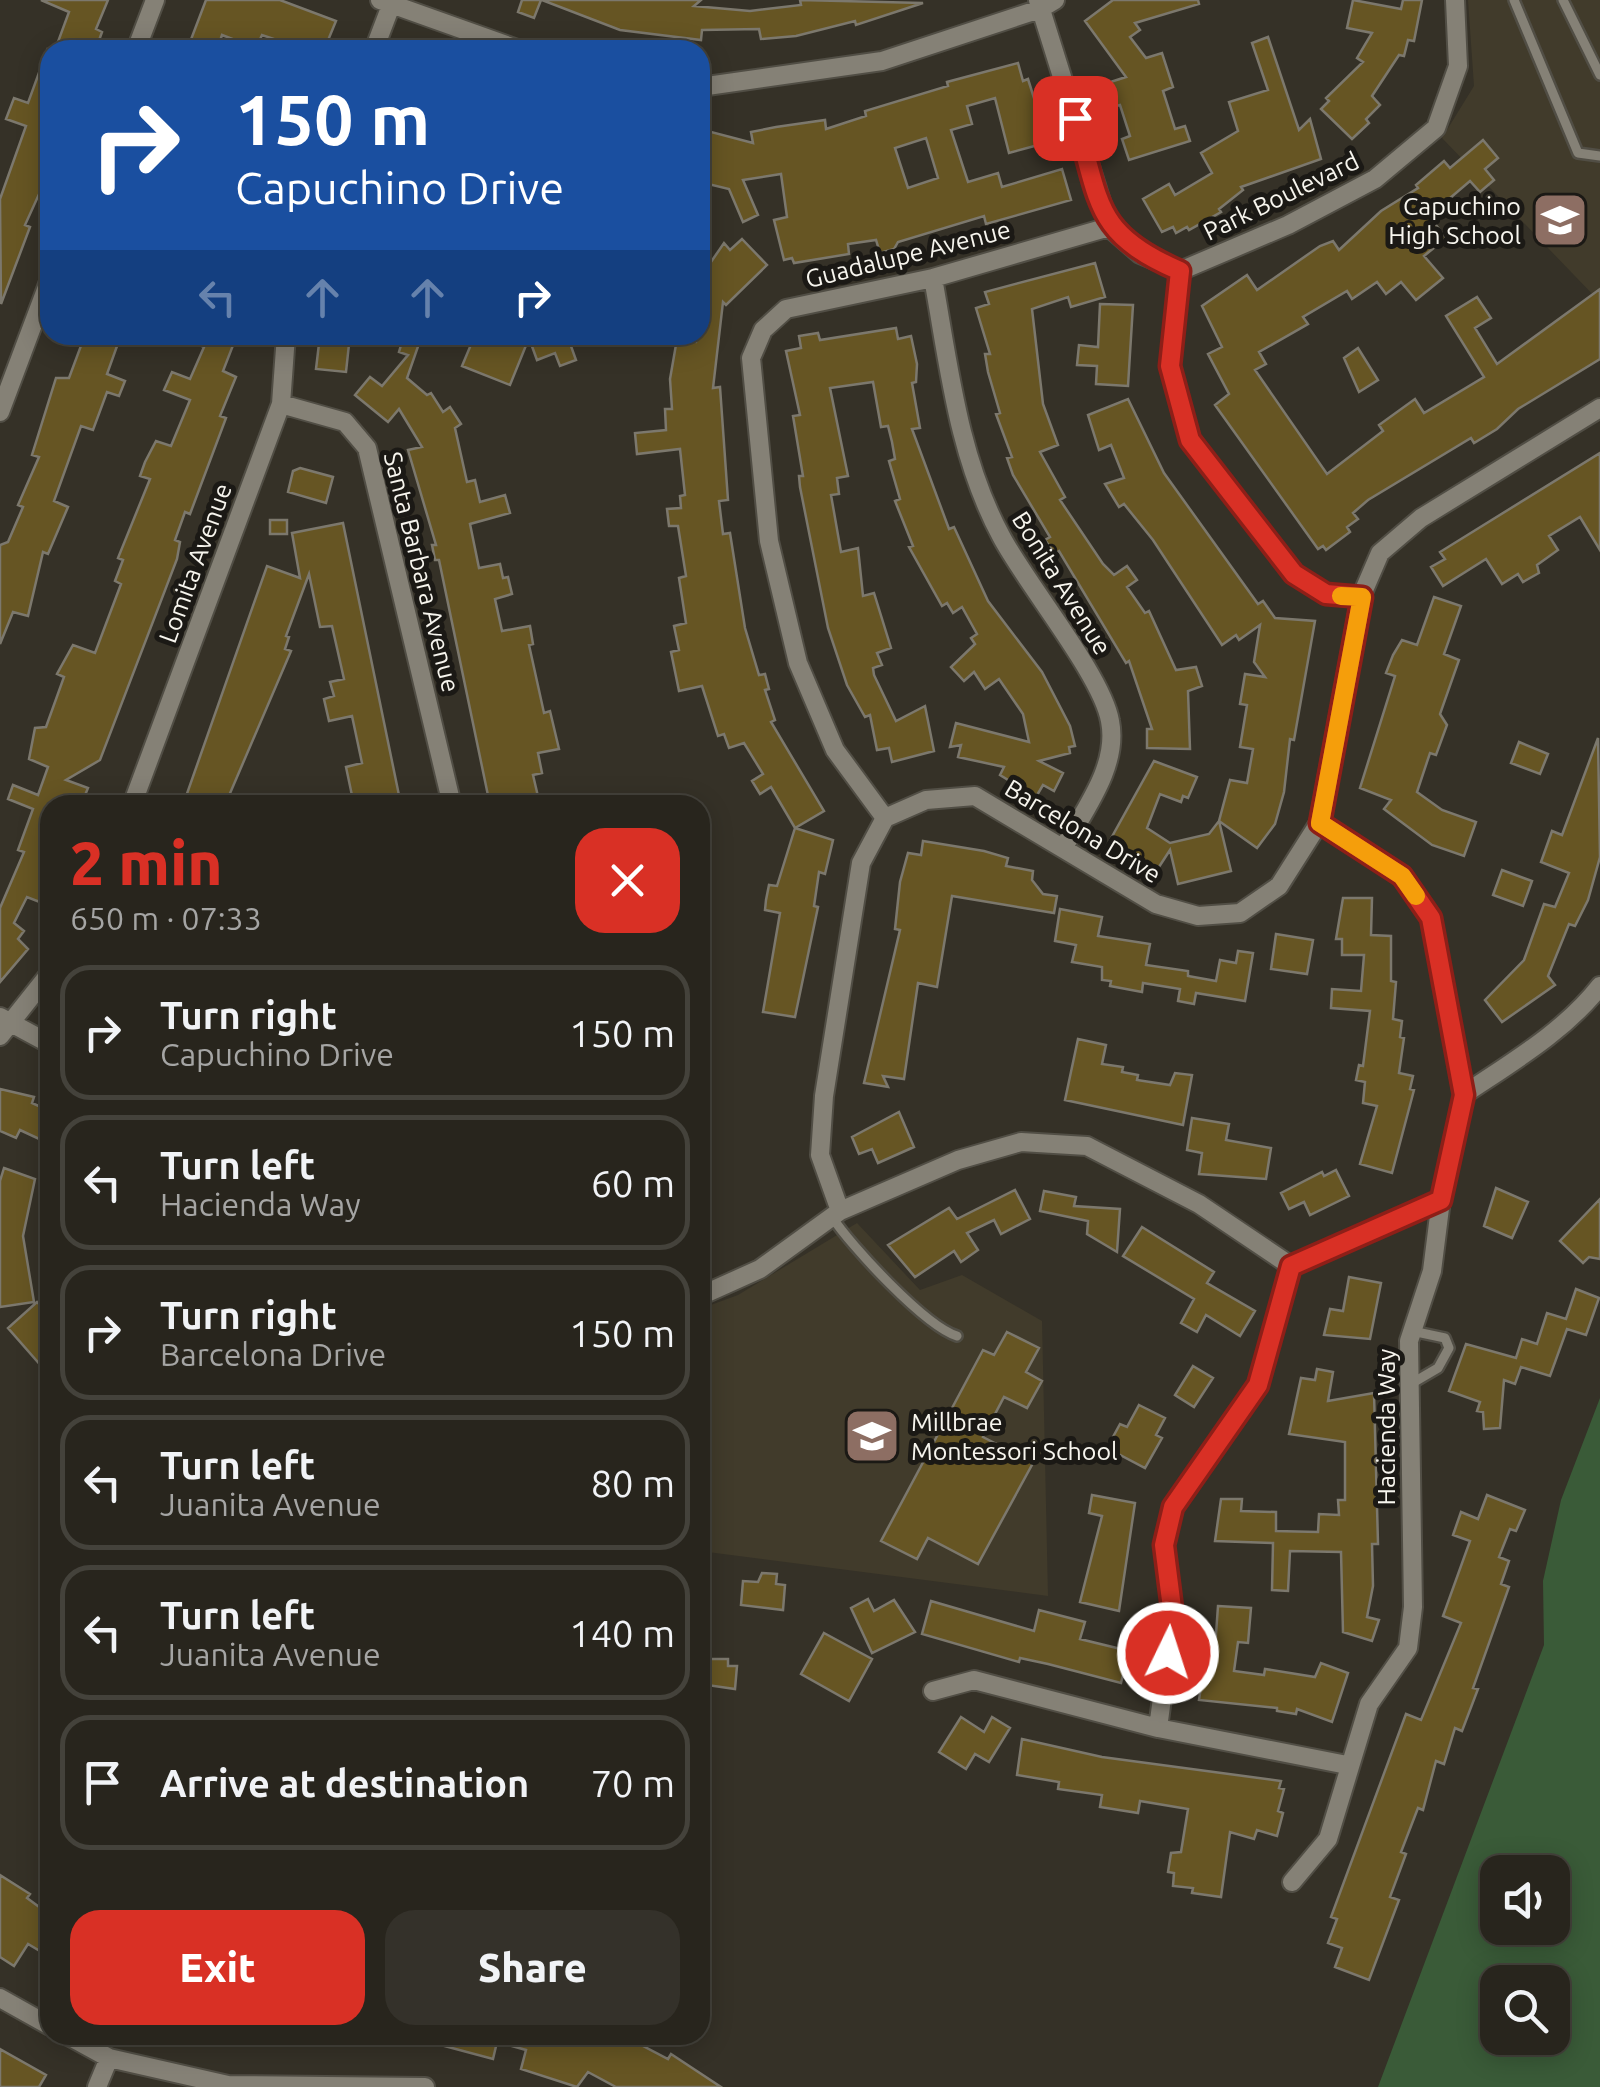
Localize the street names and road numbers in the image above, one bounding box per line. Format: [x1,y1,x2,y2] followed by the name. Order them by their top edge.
[1199,146,1363,246] street label: Park Boulevard
[803,215,1013,293] street label: Guadalupe Avenue
[379,449,465,695] street label: Santa Barbara Avenue
[153,479,237,647] street label: Lomita Avenue
[1007,506,1117,660] street label: Bonita Avenue
[1000,774,1166,888] street label: Barcelona Drive
[1372,1349,1400,1505] street label: Hacienda Way

